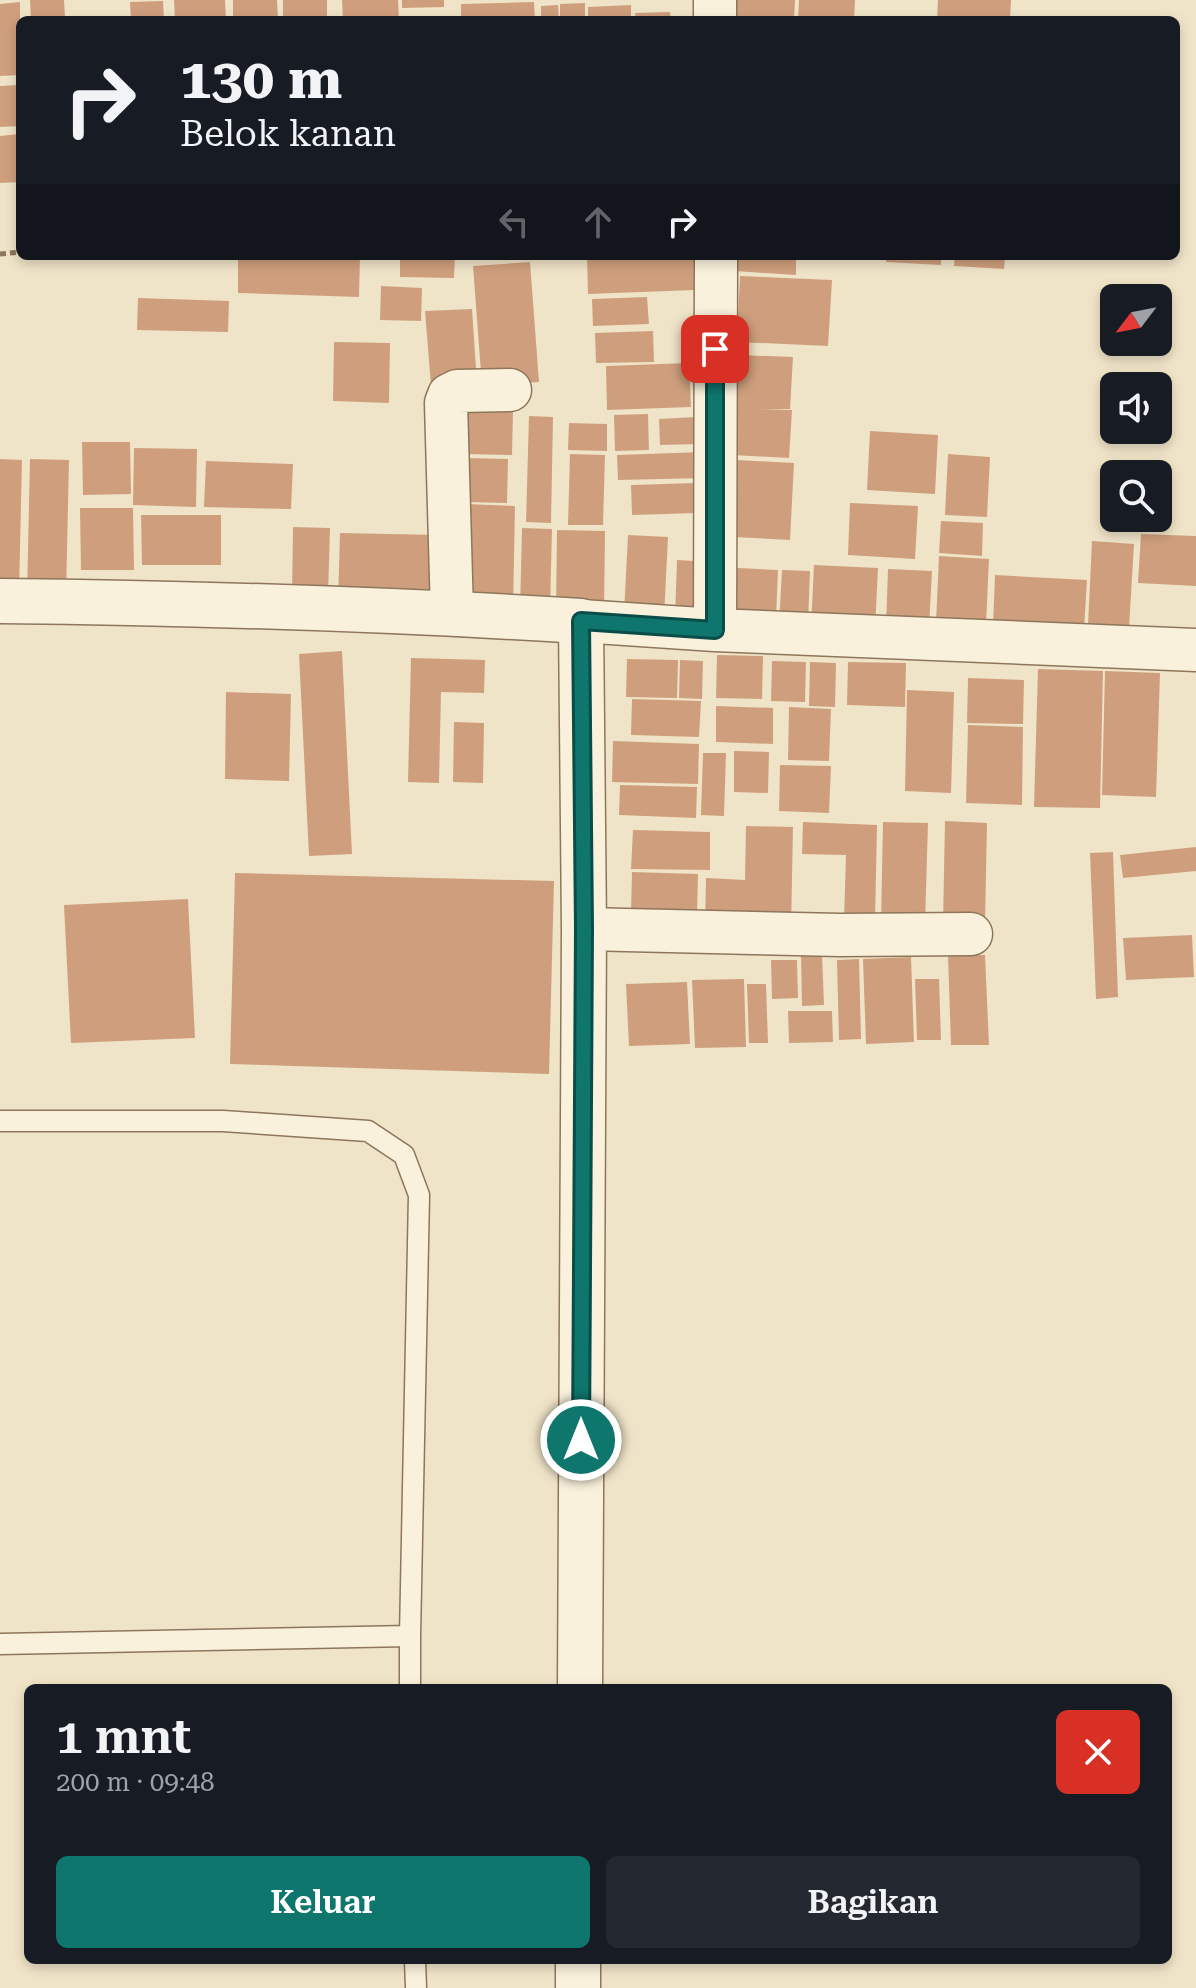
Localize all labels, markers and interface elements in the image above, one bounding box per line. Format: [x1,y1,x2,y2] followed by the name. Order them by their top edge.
[180,46,342,112] text: 130 m
[48,48,152,152] icon: right
[180,113,396,155] text: Belok kanan
[492,200,536,244] icon: left
[576,200,620,244] icon: ahead
[660,200,704,244] icon: right
[1100,284,1172,356] north arrow
[1100,284,1172,532] map controls
[681,315,749,383] pin
[693,327,737,371] icon: arrive
[1100,372,1172,444] button: sound
[1100,460,1172,532] button: search
[539,1398,623,1482] position arrow
[56,1709,191,1765] text: 1 mnt
[1056,1710,1140,1794] button: close
[56,1767,215,1797] text: 200 m · 09:48
[56,1856,590,1948] button: Keluar
[606,1856,1140,1948] button: Bagikan

